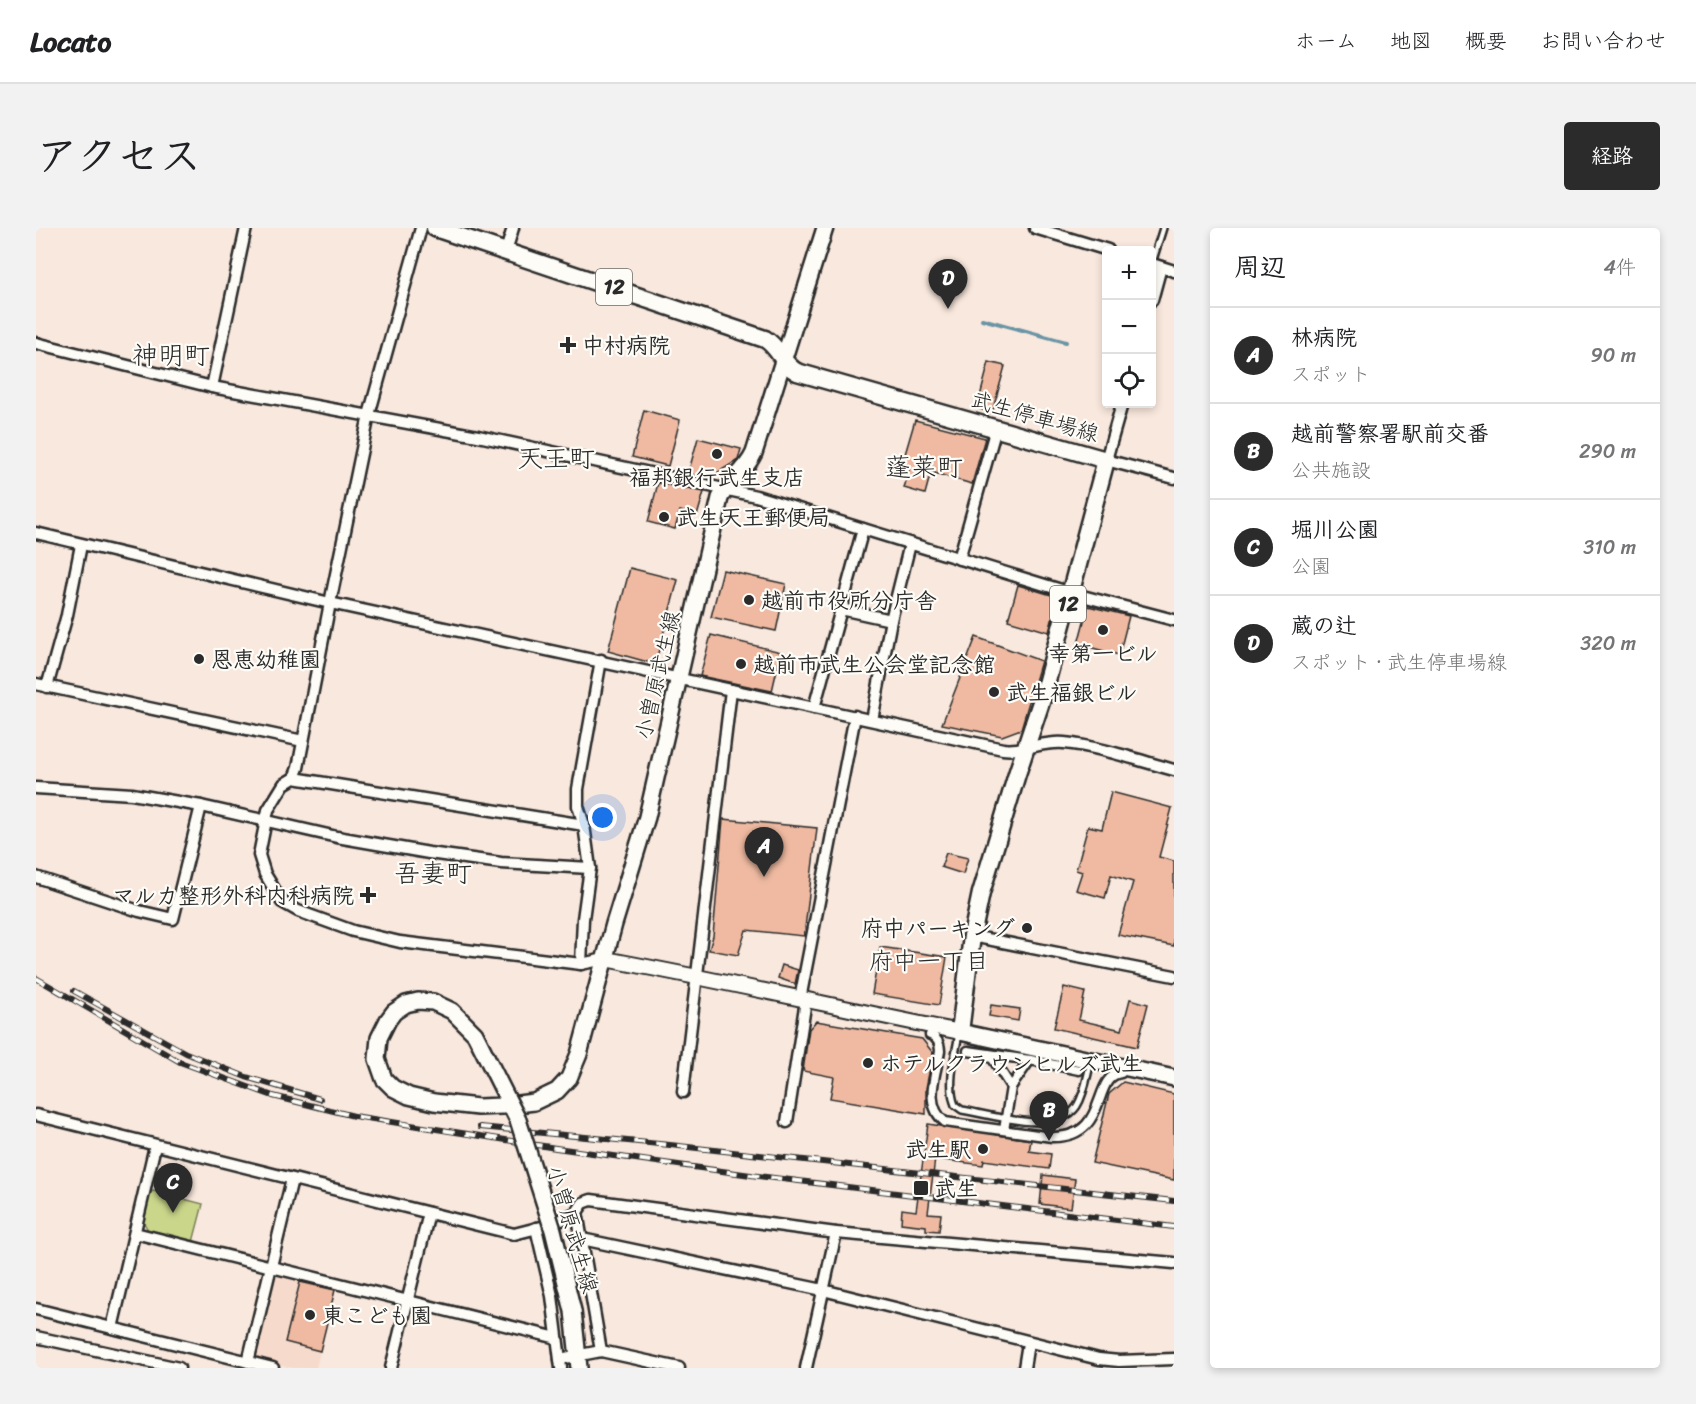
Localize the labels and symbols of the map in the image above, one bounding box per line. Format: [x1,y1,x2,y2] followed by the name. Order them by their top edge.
[928,260,968,309] pin: D
[596,269,632,305] road number: 12
[582,326,670,365] place label: 中村病院
[132,332,210,378] district label: 神明町
[559,336,577,354] marker: 中村病院
[966,380,1104,453] street label: 武生停車場線
[517,435,595,481] district label: 天王町
[885,444,963,490] district label: 蓬莱町
[710,447,724,461] marker: 福邦銀行武生支店
[629,458,805,497] place label: 福邦銀行武生支店
[676,498,830,537] place label: 武生天王郵便局
[657,510,671,524] marker: 武生天王郵便局
[761,581,937,620] place label: 越前市役所分庁舎
[1050,586,1086,622] road number: 12
[742,593,756,607] marker: 越前市役所分庁舎
[624,606,691,744] street label: 小曽原武生線
[1096,623,1110,637] marker: 幸第一ビル
[1048,634,1158,673] place label: 幸第一ビル
[211,640,321,679] place label: 恩恵幼稚園
[753,645,995,684] place label: 越前市武生公会堂記念館
[192,652,206,666] marker: 恩恵幼稚園
[734,657,748,671] marker: 越前市武生公会堂記念館
[1006,673,1138,712] place label: 武生福銀ビル
[987,685,1001,699] marker: 武生福銀ビル
[588,803,617,832] your location
[744,828,784,877] pin: A
[394,850,472,896] district label: 吾妻町
[112,876,354,915] place label: マルカ整形外科内科病院
[359,886,377,904] marker: マルカ整形外科内科病院
[861,909,1015,948] place label: 府中パーキング
[1020,921,1034,935] marker: 府中パーキング
[869,940,989,982] district label: 府中一丁目
[880,1044,1143,1083] place label: ホテルクラウンヒルズ武生
[861,1056,875,1070] marker: ホテルクラウンヒルズ武生
[1030,1092,1068,1141] pin: B
[905,1130,971,1169] place label: 武生駅
[976,1142,990,1156] marker: 武生駅
[536,1160,609,1298] street label: 小曽原武生線
[154,1164,192,1213] pin: C
[934,1169,978,1208] place label: 武生
[912,1179,930,1197] marker: 武生
[322,1296,432,1335] place label: 東こども園
[303,1308,317,1322] marker: 東こども園

